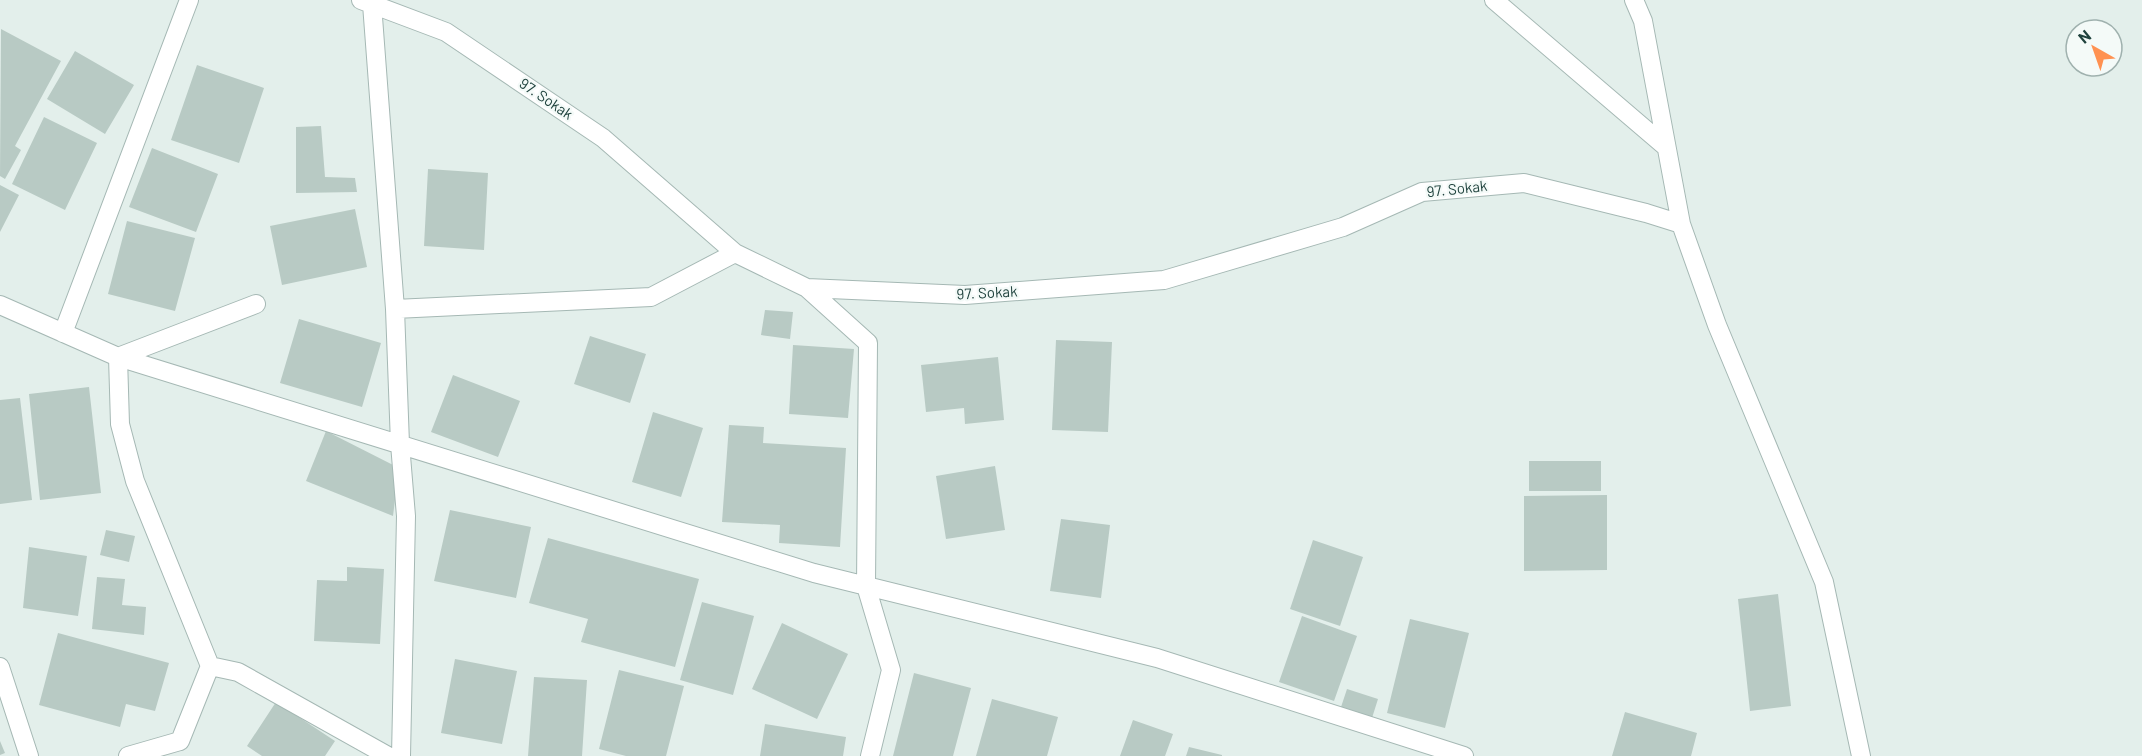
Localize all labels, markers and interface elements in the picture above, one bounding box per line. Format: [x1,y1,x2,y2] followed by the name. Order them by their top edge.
[2064,18,2124,78] north arrow
[2074,25,2094,47] text: N
[516,74,577,123] street label: 97. Sokak
[1426,176,1489,200] street label: 97. Sokak
[956,281,1018,303] street label: 97. Sokak

